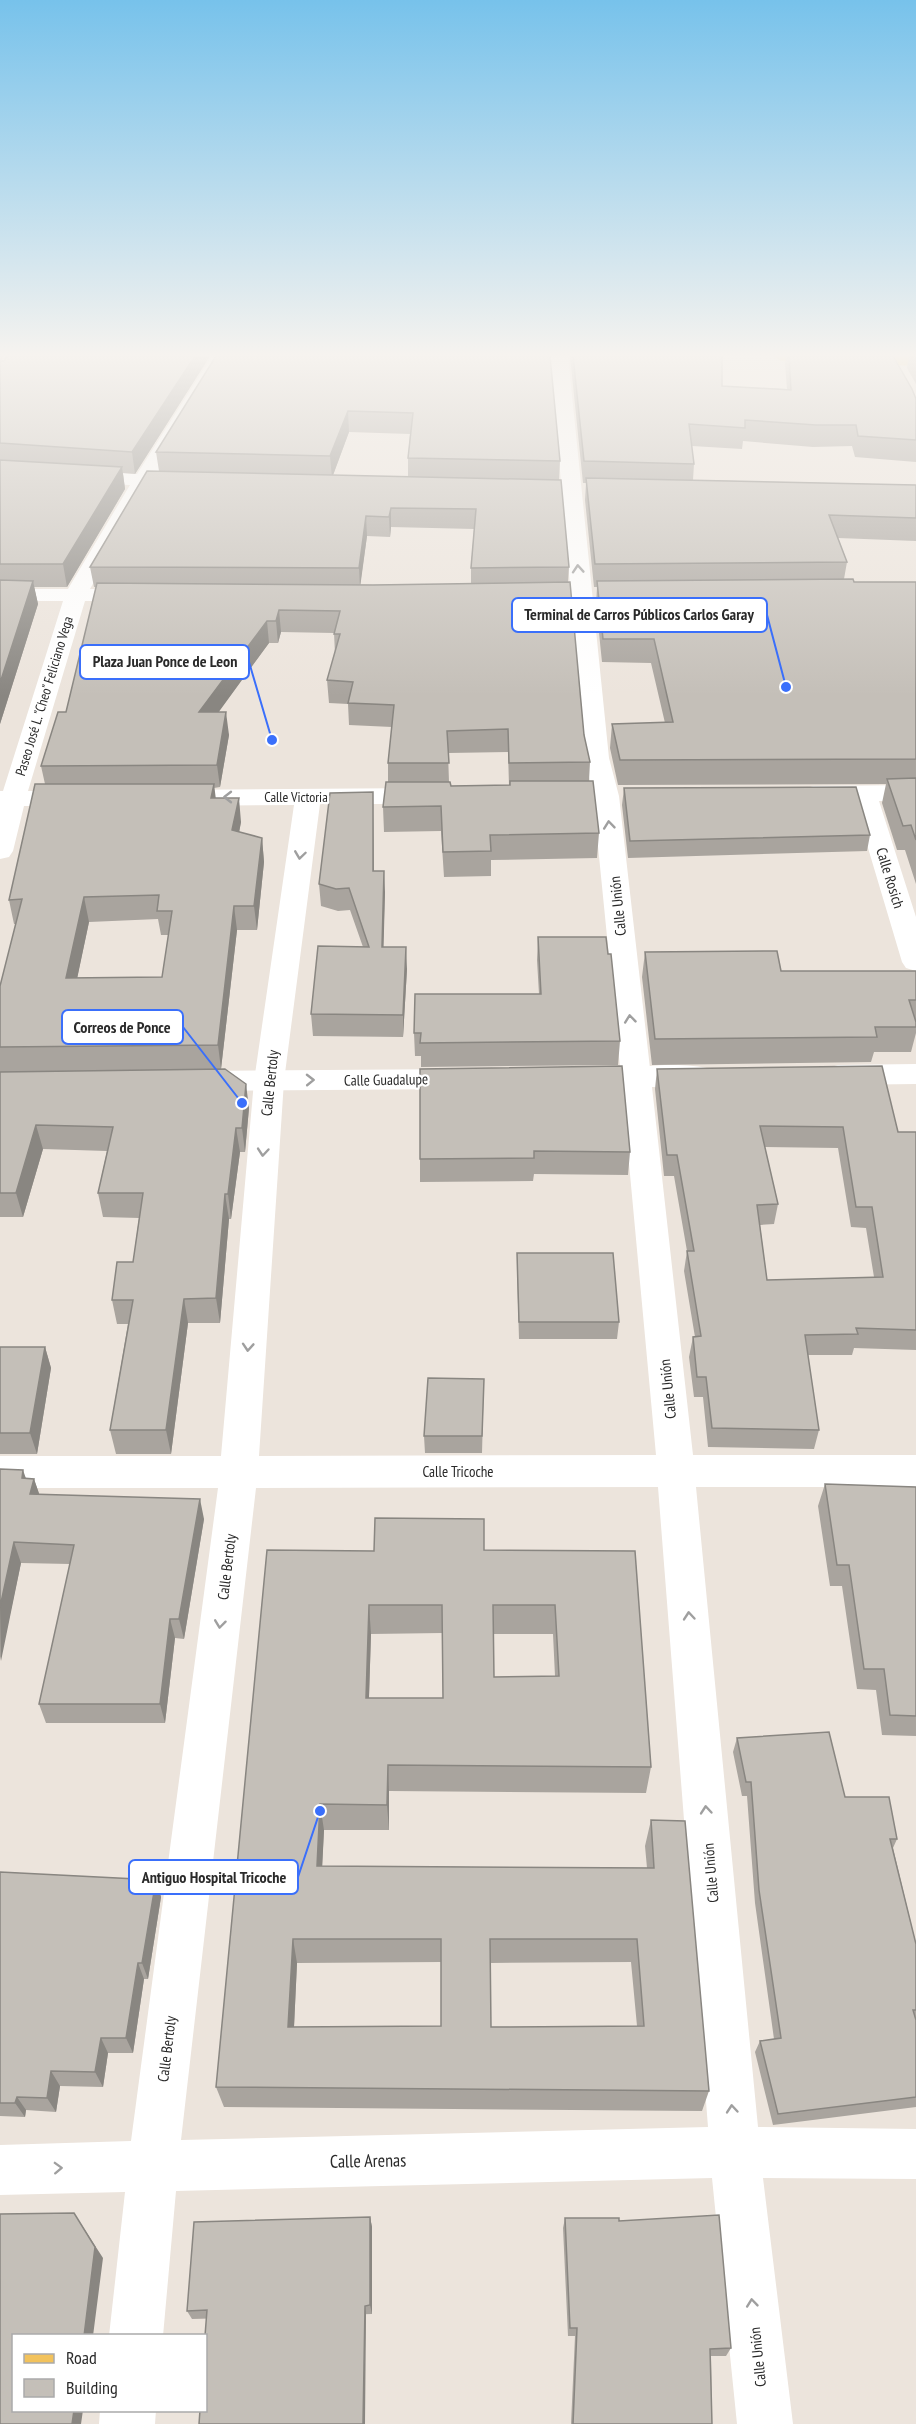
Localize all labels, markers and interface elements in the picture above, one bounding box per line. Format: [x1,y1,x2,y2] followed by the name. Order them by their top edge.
[572,565,585,574] one-way arrow
[512,598,767,632] callout: Terminal de Carros Públicos Carlos Garay
[524,604,754,624] text: Terminal de Carros Públicos Carlos Garay
[11,614,77,778] street label: Paseo José L. "Cheo" Feliciano Vega
[80,645,249,679] callout: Plaza Juan Ponce de Leon
[93,651,237,671] text: Plaza Juan Ponce de Leon
[264,788,328,806] street label: Calle Victoria
[223,791,232,804] one-way arrow
[603,820,616,830] one-way arrow
[872,845,909,910] street label: Calle Rosich
[295,850,307,859] one-way arrow
[605,875,630,937] street label: Calle Unión
[62,1010,183,1044] callout: Correos de Ponce
[624,1014,636,1024] one-way arrow
[73,1017,171,1037] text: Correos de Ponce
[257,1049,282,1117] street label: Calle Bertoly
[344,1069,428,1090] street label: Calle Guadalupe
[306,1074,315,1086] one-way arrow
[257,1148,270,1157] one-way arrow
[242,1342,255,1351] one-way arrow
[655,1358,680,1420] street label: Calle Unión
[422,1462,494,1481] street label: Calle Tricoche
[213,1532,240,1601] street label: Calle Bertoly
[683,1612,696,1621] one-way arrow
[214,1620,227,1629] one-way arrow
[700,1806,713,1815] one-way arrow
[698,1842,723,1904] street label: Calle Unión
[129,1860,298,1894] callout: Antiguo Hospital Tricoche
[141,1867,286,1887] text: Antiguo Hospital Tricoche
[153,2014,180,2083] street label: Calle Bertoly
[726,2105,739,2114] one-way arrow
[330,2148,406,2173] street label: Calle Arenas
[54,2162,63,2175] one-way arrow
[746,2299,759,2308] one-way arrow
[745,2326,770,2388] street label: Calle Unión
[12,2334,207,2412] legend
[66,2346,97,2369] text: Road
[66,2376,118,2399] text: Building

